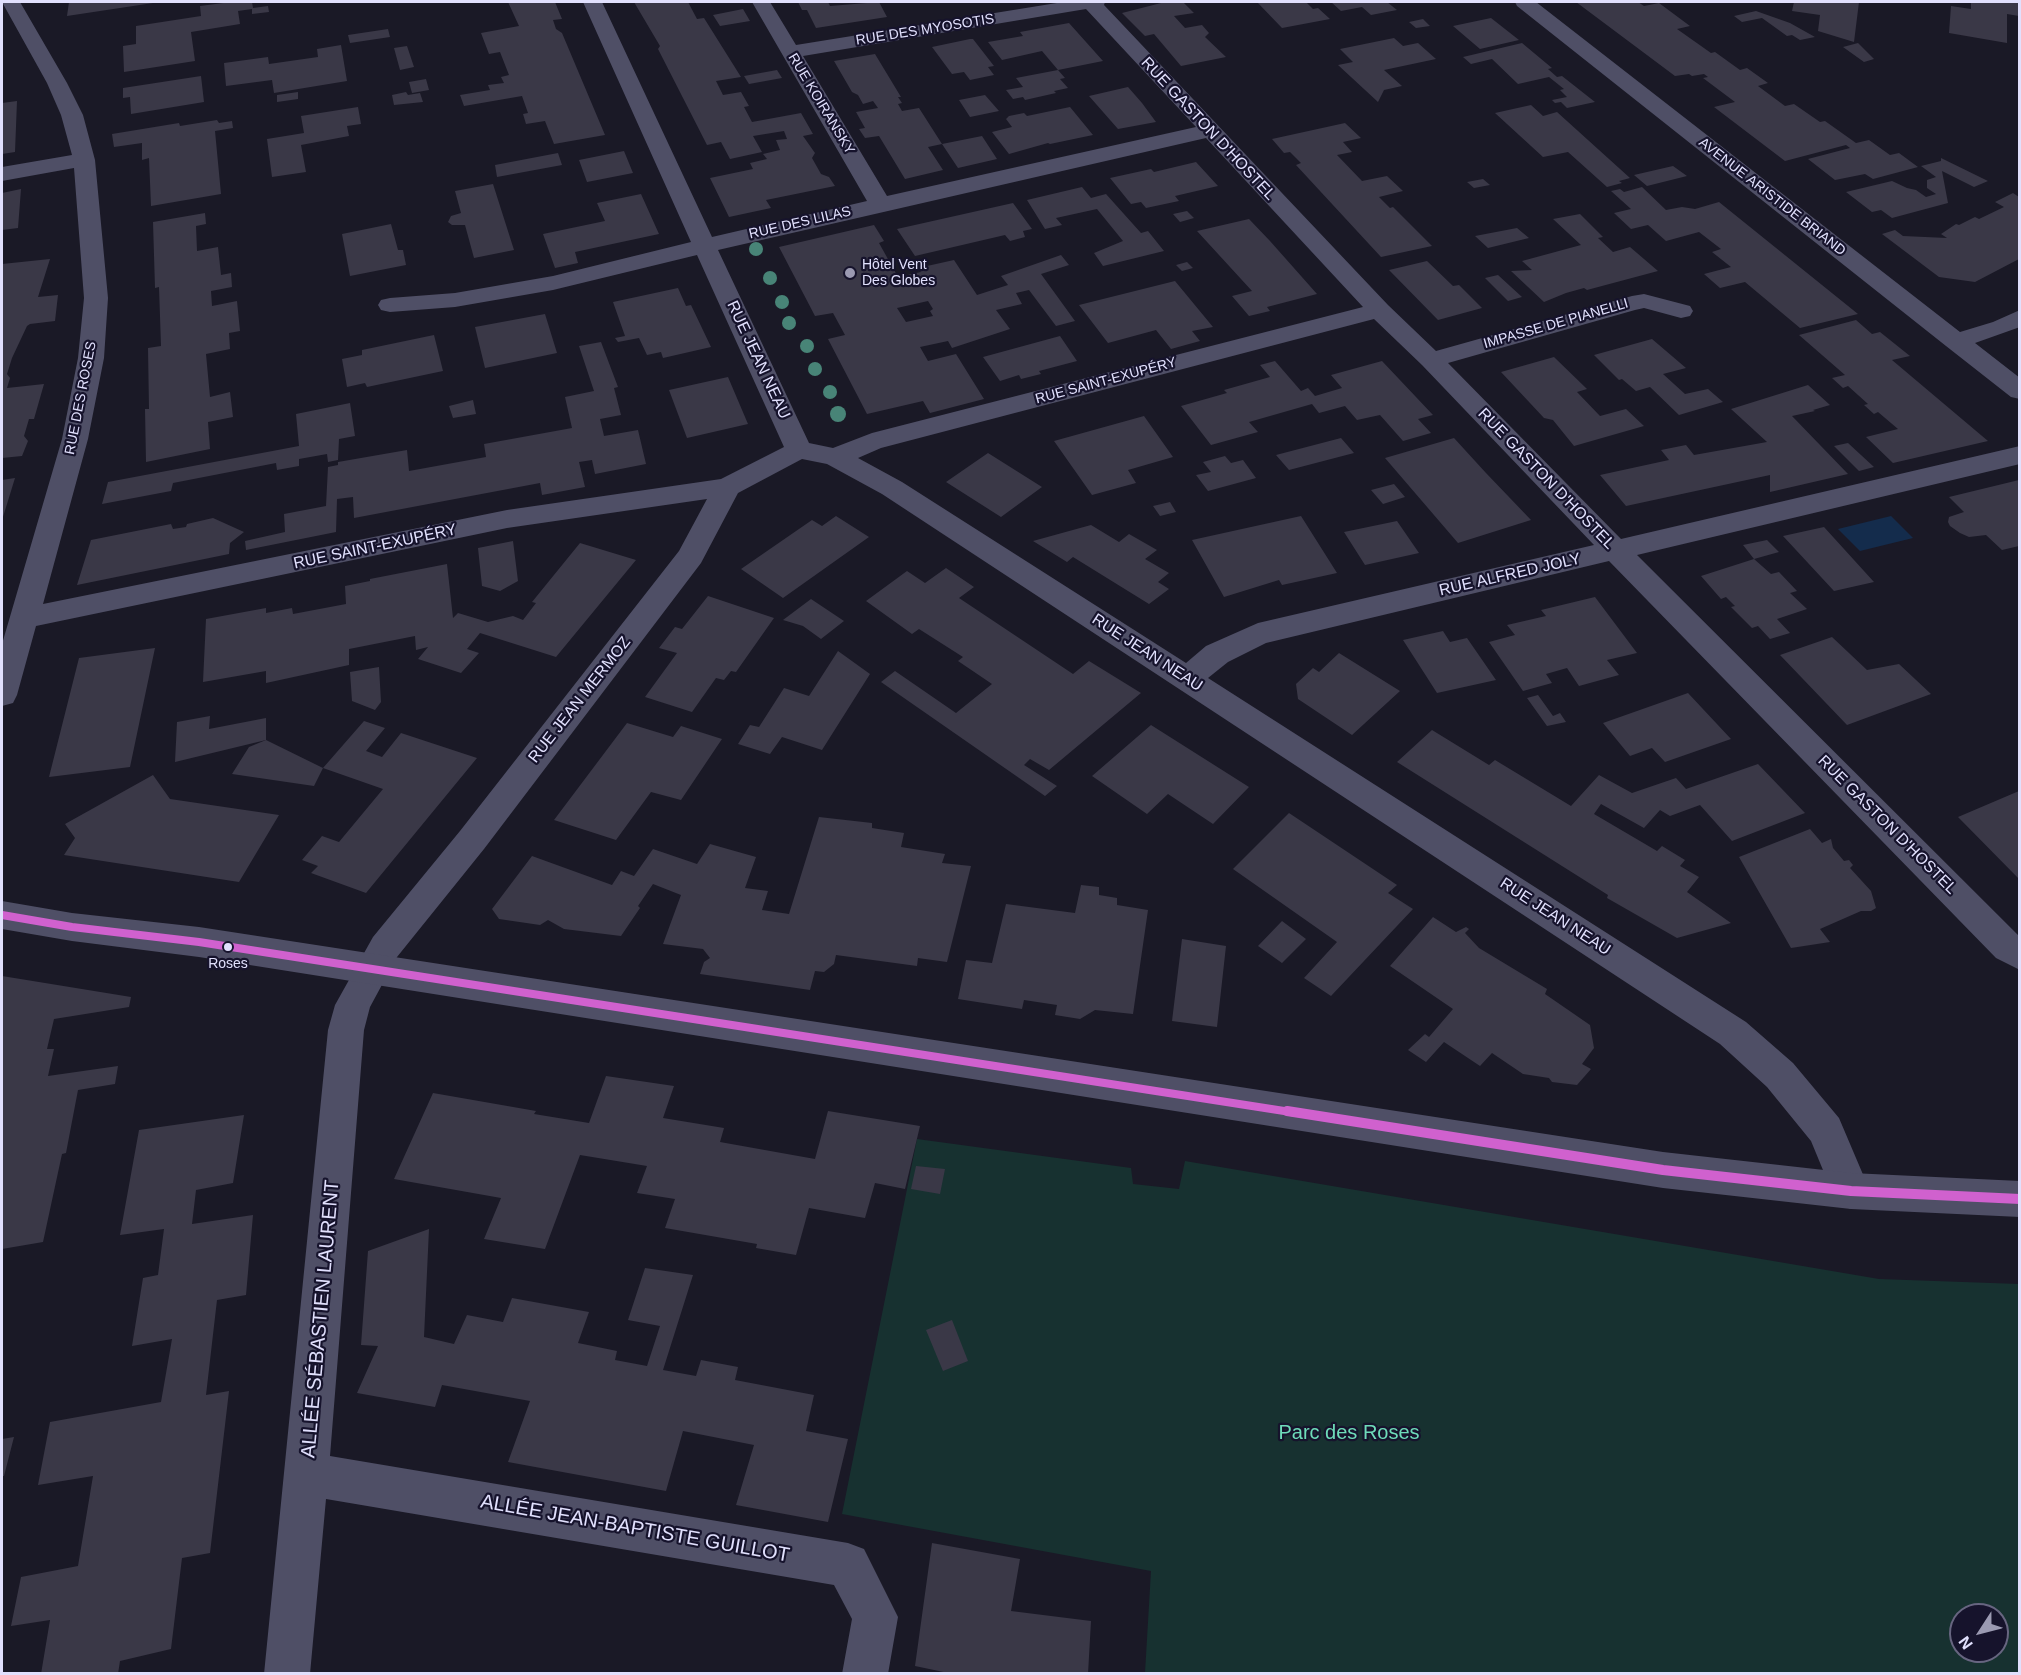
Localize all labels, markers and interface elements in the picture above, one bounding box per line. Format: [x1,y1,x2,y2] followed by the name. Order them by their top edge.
[855,11,995,49] street label: RUE DES MYOSOTIS
[784,50,858,158] street label: RUE KOIRANSKY
[1137,53,1279,205] street label: RUE GASTON D'HOSTEL
[1695,134,1849,260] street label: AVENUE ARISTIDE BRIAND
[747,203,853,243] street label: RUE DES LILAS
[862,257,935,290] place label: Hôtel Vent Des Globes
[843,266,857,280] marker: Hôtel Vent Des Globes
[1482,295,1630,353] street label: IMPASSE DE PIANELLI
[722,298,794,422] street label: RUE JEAN NEAU
[62,340,100,456] street label: RUE DES ROSES
[1034,354,1178,408] street label: RUE SAINT-EXUPÉRY
[1474,405,1618,553] street label: RUE GASTON D'HOSTEL
[292,520,458,574] street label: RUE SAINT-EXUPÉRY
[1437,549,1583,601] street label: RUE ALFRED JOLY
[1088,610,1206,696] street label: RUE JEAN NEAU
[525,633,635,767] street label: RUE JEAN MERMOZ
[1814,752,1960,898] street label: RUE GASTON D'HOSTEL
[1496,874,1614,960] street label: RUE JEAN NEAU
[222,941,234,953] marker: Roses
[208,956,248,972] place label: Roses
[297,1179,345,1459] street label: ALLÉE SÉBASTIEN LAURENT
[1278,1421,1420,1445] park label: Parc des Roses
[479,1490,791,1568] street label: ALLÉE JEAN-BAPTISTE GUILLOT
[1949,1603,2009,1663] north arrow
[1955,1633,1976,1652] text: N

